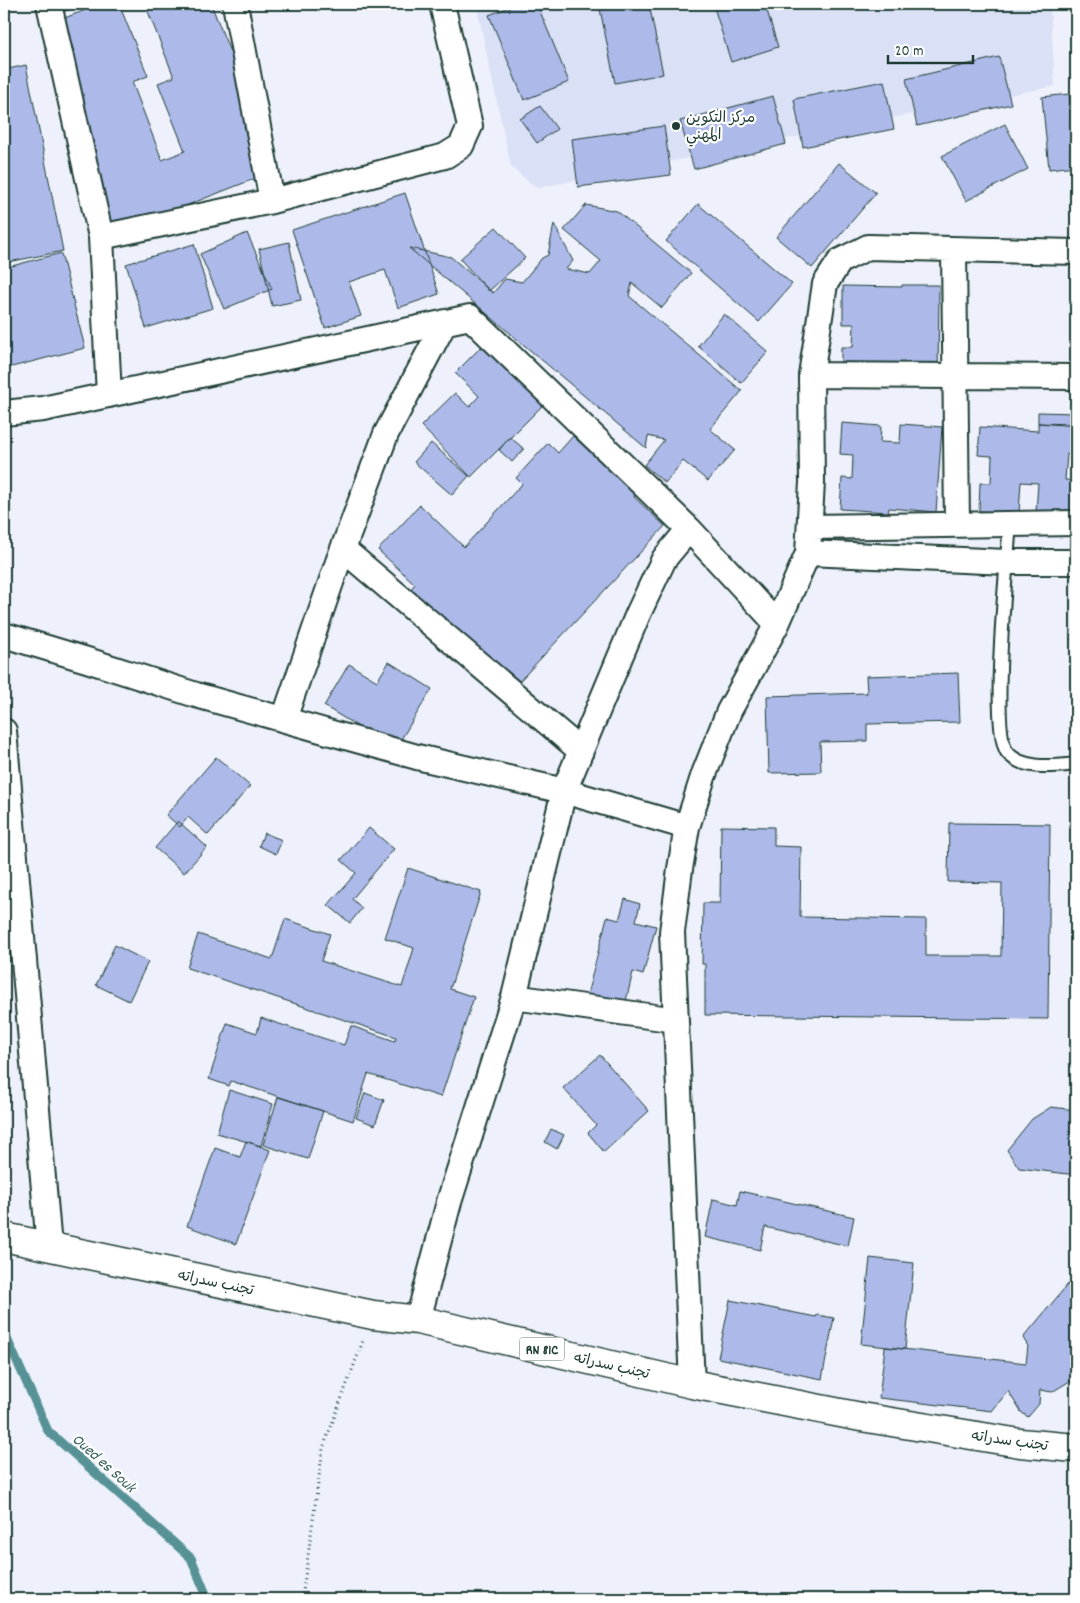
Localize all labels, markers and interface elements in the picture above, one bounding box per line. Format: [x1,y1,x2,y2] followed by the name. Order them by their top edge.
[888,32,972,64] scale bar
[895,41,923,63] text: 20 m
[686,108,755,147] place label: مركز التكوين المهني
[670,120,682,132] marker: مركز التكوين المهني
[176,1265,256,1303] street label: تجنب سدراته
[520,1338,564,1360] road number: RN 81C
[571,1348,652,1386] street label: تجنب سدراته
[970,1426,1050,1458] street label: تجنب سدراته
[66,1429,142,1500] water label: Oued es Souk

